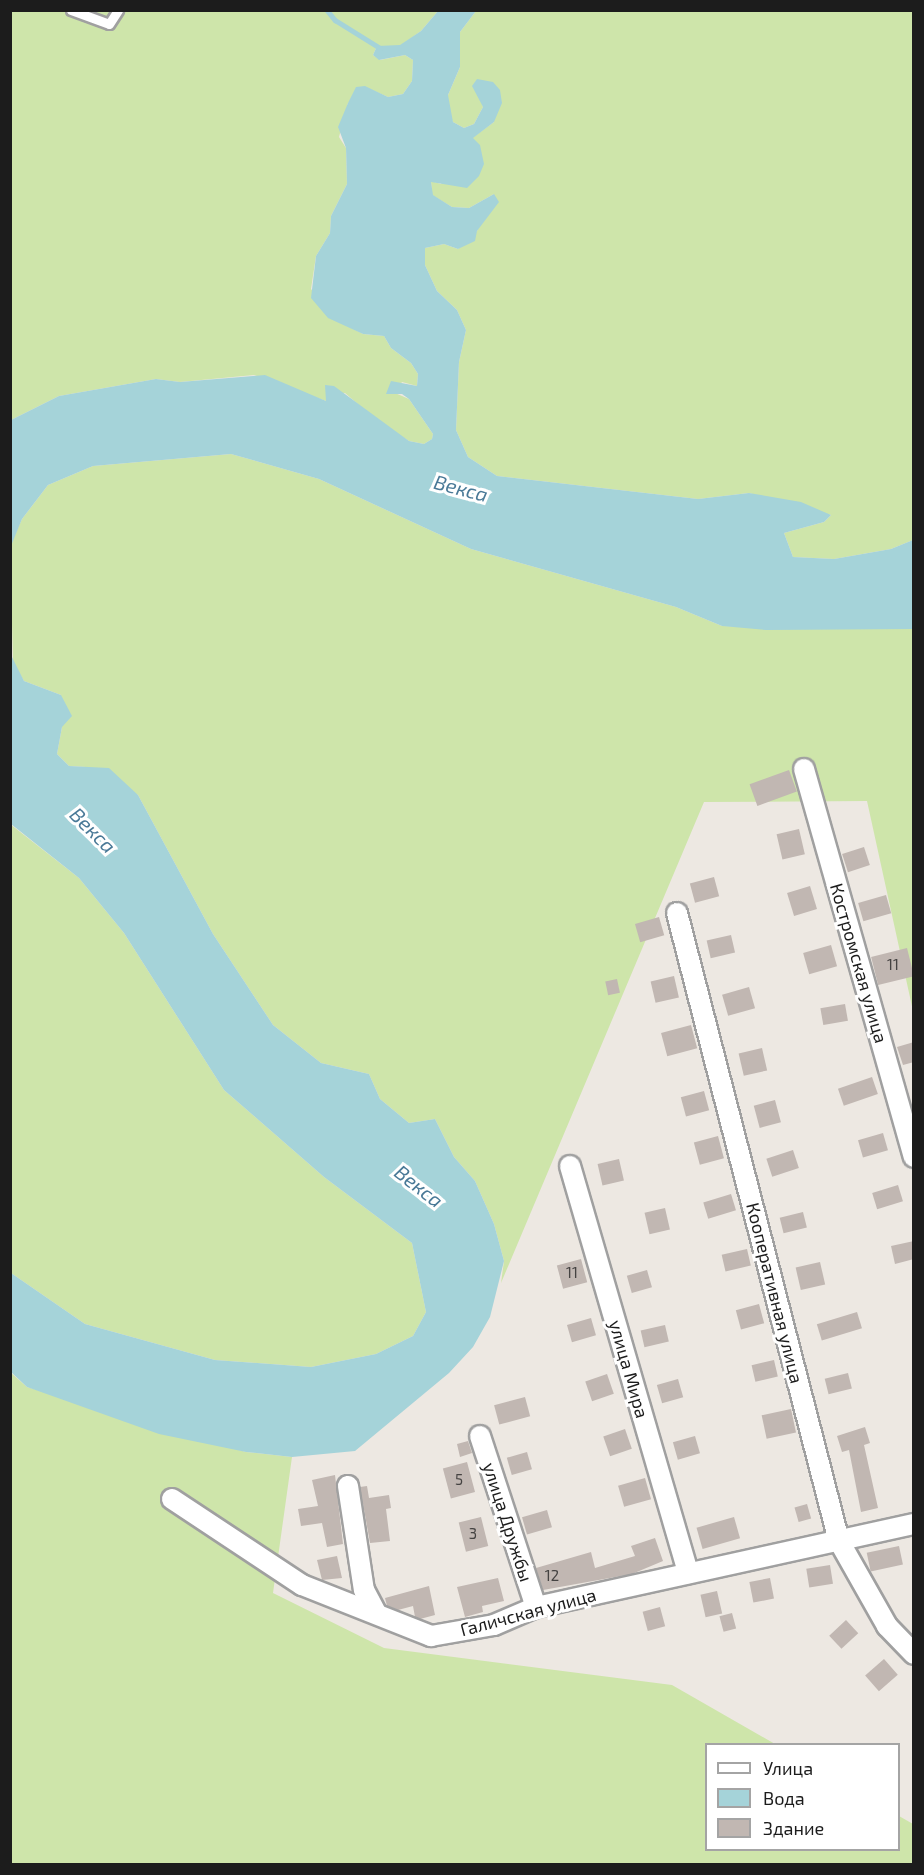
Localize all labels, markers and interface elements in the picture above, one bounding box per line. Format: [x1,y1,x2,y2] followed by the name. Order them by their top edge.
[431,469,491,507] water label: Векса
[65,802,121,858] water label: Векса
[826,881,892,1045] street label: Костромская улица
[887,956,899,974] house number: 11
[390,1160,448,1212] water label: Векса
[742,1200,808,1386] street label: Кооперативная улица
[566,1264,578,1282] house number: 11
[605,1317,653,1421] street label: улица Мира
[479,1460,537,1584] street label: улица Дружбы
[455,1471,463,1489] house number: 5
[469,1525,477,1543] house number: 3
[545,1567,559,1585] house number: 12
[458,1583,598,1641] street label: Галичская улица
[705,1743,900,1851] legend
[763,1757,813,1779] text: Улица
[763,1787,805,1809] text: Вода
[763,1817,824,1839] text: Здание

